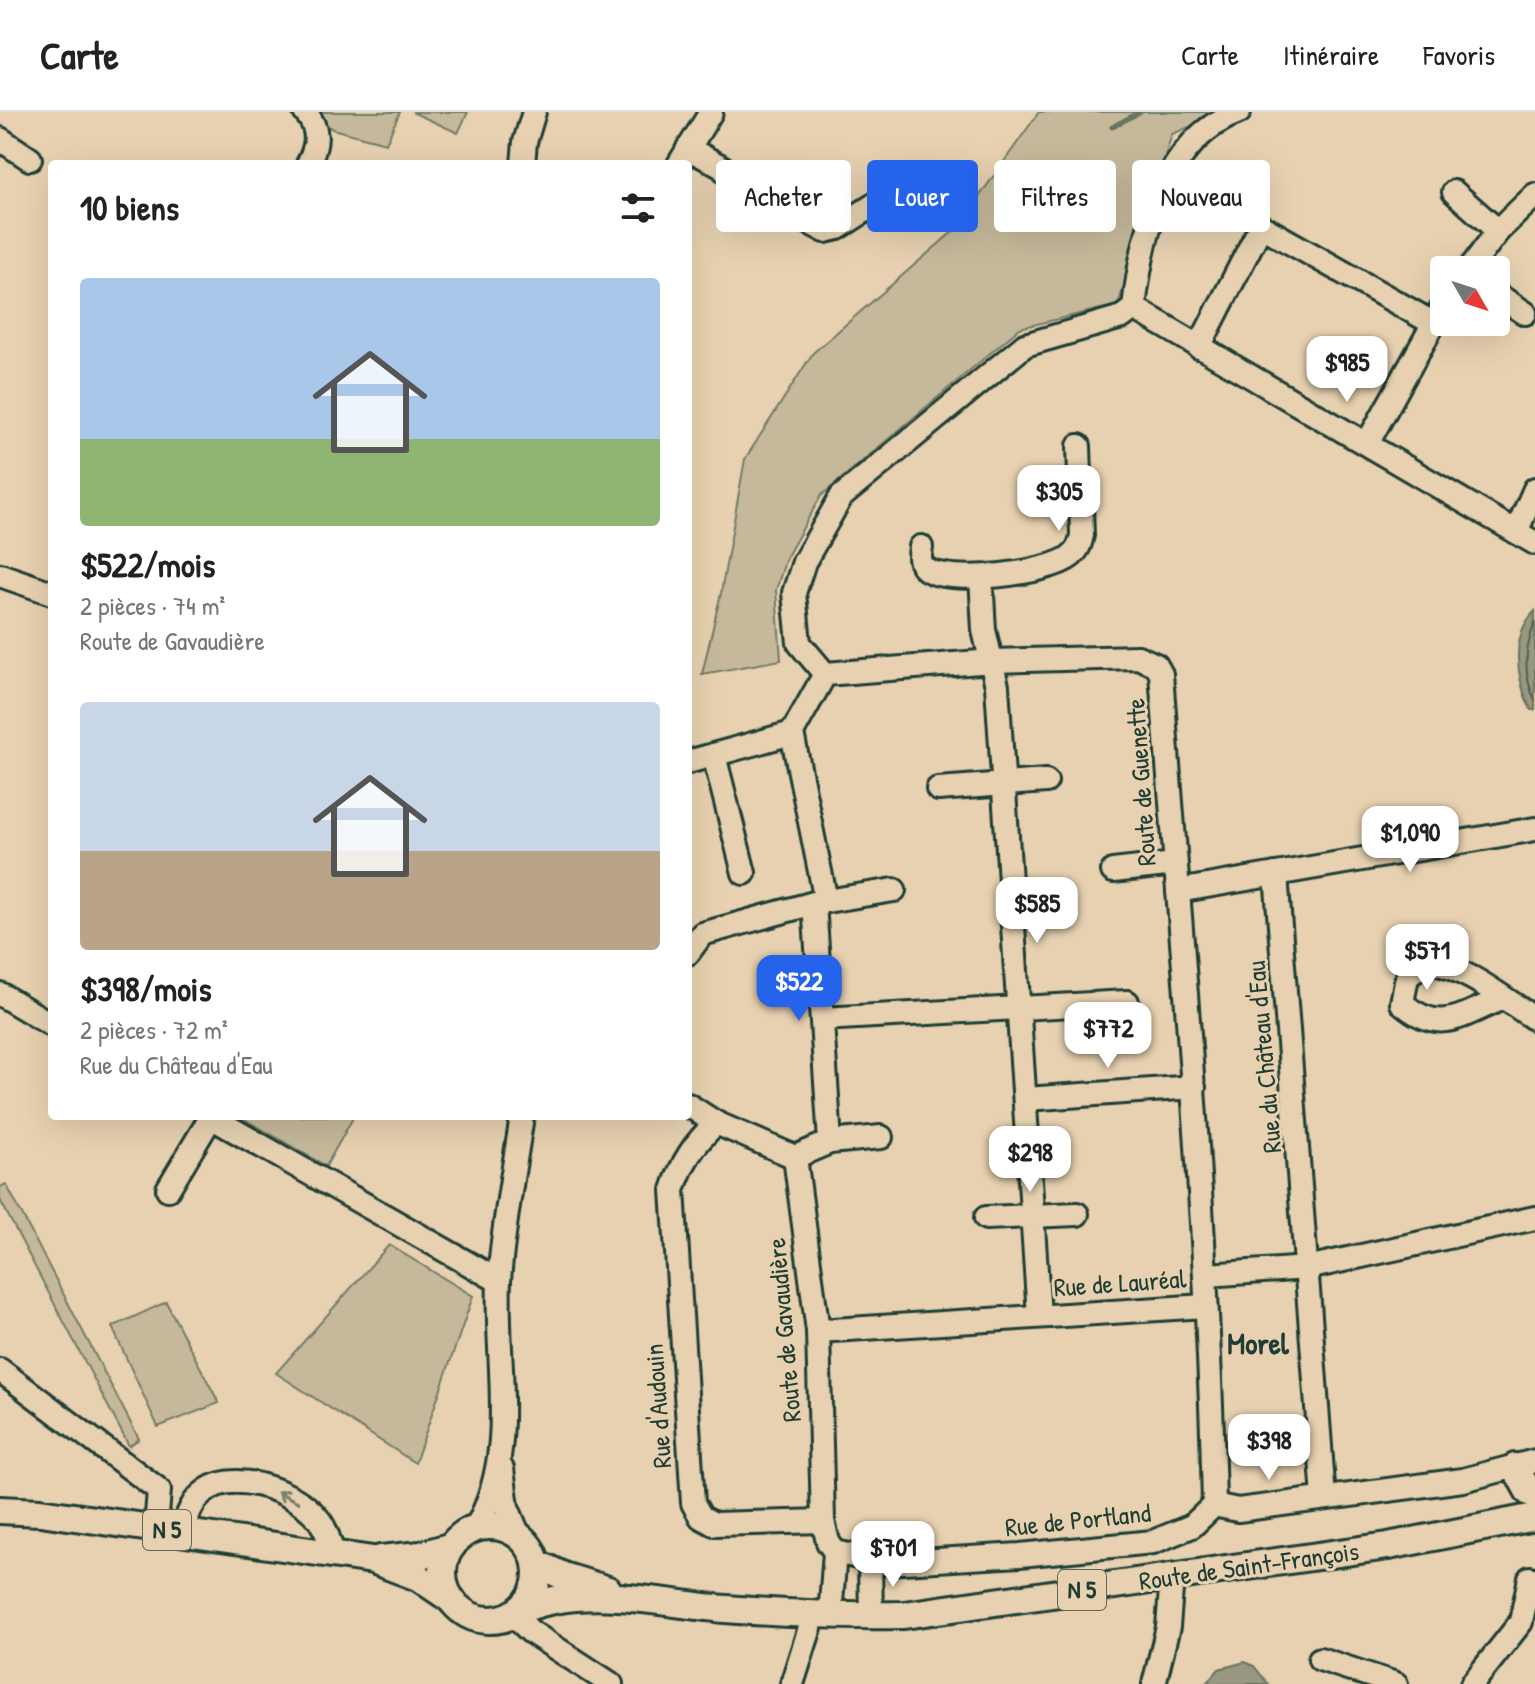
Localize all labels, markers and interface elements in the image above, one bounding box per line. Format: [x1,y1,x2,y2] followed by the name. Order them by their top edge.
[40,29,119,81] text: Carte
[1181,36,1239,74] text: Carte
[1283,36,1379,74] text: Itinéraire
[1423,36,1495,74] text: Favoris
[716,160,851,232] chip: Acheter
[867,160,978,232] chip: Louer
[994,160,1116,232] chip: Filtres
[1132,160,1270,232] chip: Nouveau
[80,185,179,231] text: 10 biens
[616,186,660,230] icon: filters
[1430,256,1510,336] north arrow
[1430,256,1510,336] map controls
[298,330,442,474] icon: home
[1300,336,1394,404] pin: $985
[1325,344,1369,379] text: $985
[1012,465,1106,533] pin: $305
[1035,473,1083,508] text: $305
[80,542,215,588] text: $522/mois
[80,588,225,623] text: 2 pièces · 74 m²
[80,623,265,658] text: Route de Gavaudière
[1117,697,1164,867] street label: Route de Guenette
[298,754,442,898] icon: home
[1345,806,1475,874] pin: $1,090
[1380,814,1440,849] text: $1,090
[990,877,1084,945] pin: $585
[1014,885,1060,920] text: $585
[1380,924,1474,992] pin: $571
[1404,932,1450,967] text: $571
[752,955,846,1023] pin: $522
[1238,960,1289,1155] street label: Rue du Château d'Eau
[775,963,823,998] text: $522
[80,966,212,1012] text: $398/mois
[1061,1002,1155,1070] pin: $772
[1082,1010,1134,1045] text: $772
[80,1012,228,1047] text: 2 pièces · 72 m²
[80,1047,273,1082] text: Rue du Château d'Eau
[983,1126,1077,1194] pin: $298
[1007,1134,1053,1169] text: $298
[758,1236,809,1424] street label: Route de Gavaudière
[1053,1260,1187,1305] street label: Rue de Lauréal
[1227,1323,1290,1363] district label: Morel
[636,1343,679,1469] street label: Rue d'Audouin
[1222,1414,1316,1482] pin: $398
[1246,1422,1292,1457] text: $398
[277,1489,300,1505] one-way arrow
[1004,1494,1152,1545] street label: Rue de Portland
[143,1510,191,1550] road number: N 5
[846,1521,940,1589] pin: $701
[869,1529,917,1564] text: $701
[1137,1533,1361,1598] street label: Route de Saint-François
[1058,1570,1106,1610] road number: N 5

